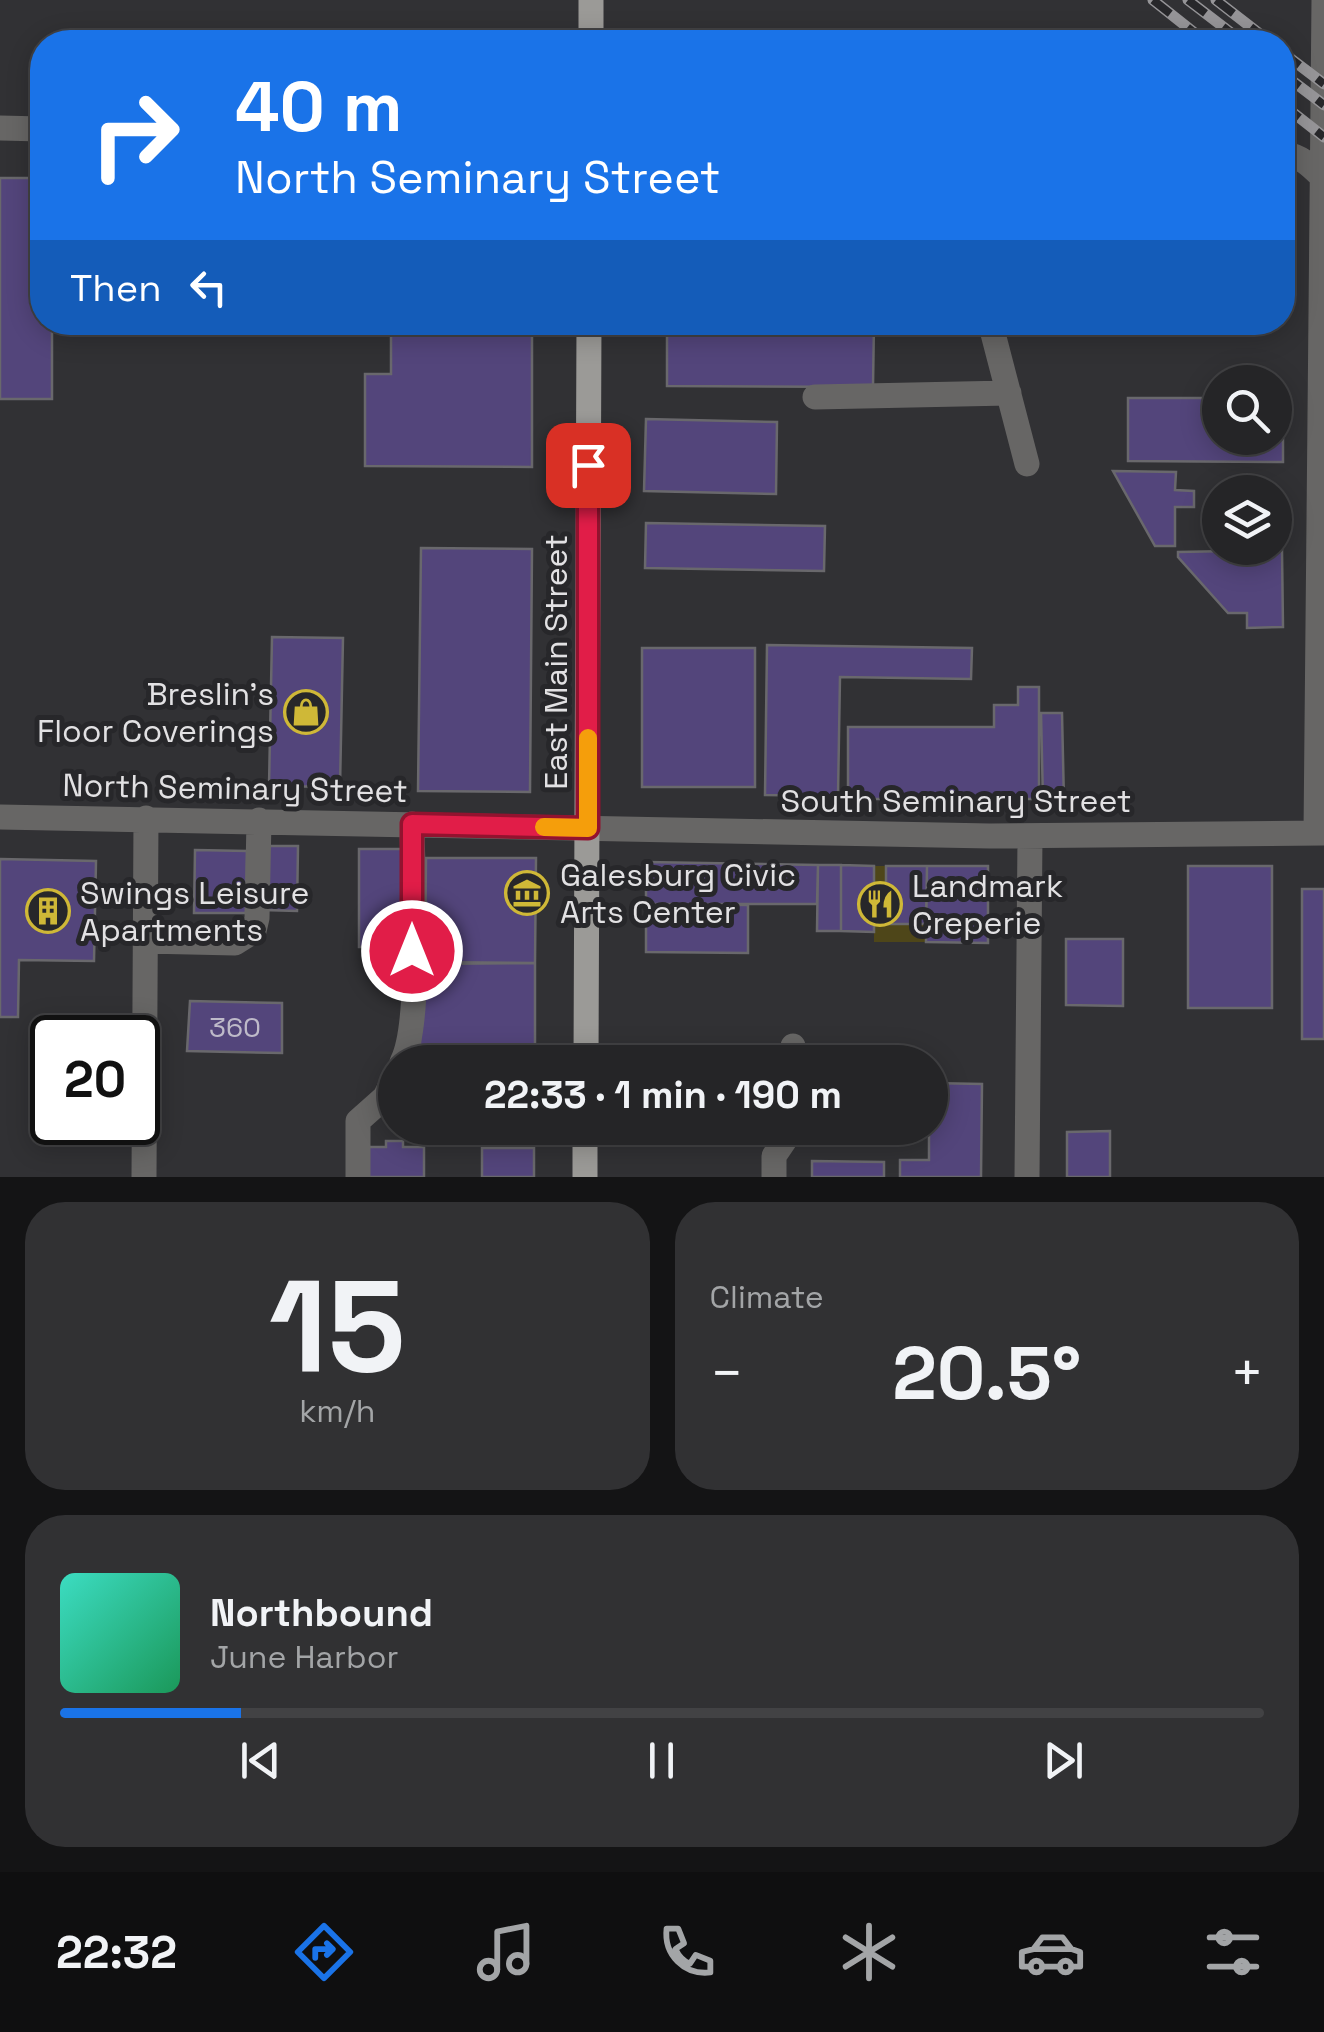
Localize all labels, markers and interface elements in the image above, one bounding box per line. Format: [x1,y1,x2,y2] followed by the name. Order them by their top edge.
[235,62,402,151] text: 40 m
[70,70,200,200] icon: right
[235,149,720,206] text: North Seminary Street
[181,260,236,315] icon: left
[70,264,161,312] text: Then
[1202,365,1292,565] map controls
[1202,365,1292,455] button: search
[546,423,631,508] pin
[561,438,616,493] icon: arrive
[1202,475,1292,565] button: layers
[536,534,576,790] street label: East Main Street
[37,674,274,751] place label: Breslin's Floor Coverings
[283,689,329,735] shop icon: Breslin's Floor Coverings
[62,765,408,811] street label: North Seminary Street
[780,781,1132,821] street label: South Seminary Street
[560,855,796,932] place label: Galesburg Civic Arts Center
[912,866,1063,943] place label: Landmark Creperie
[504,870,550,916] museum icon: Galesburg Civic Arts Center
[80,873,309,950] place label: Swings Leisure Apartments
[857,881,903,927] restaurant icon: Landmark Creperie
[25,888,71,934] building icon: Swings Leisure Apartments
[360,899,464,1003] position arrow
[209,1009,261,1045] house number: 360
[30,1015,160,1145] speed limit sign: 20
[484,1071,842,1119] text: 22:33 · 1 min · 190 m
[269,1243,406,1409] text: 15
[710,1277,824,1317] text: Climate
[892,1325,1081,1421] text: 20.5°
[710,1338,744,1408] text: −
[1230,1338,1264,1408] text: +
[299,1391,375,1431] text: km/h
[210,1589,433,1637] text: Northbound
[210,1637,398,1677] text: June Harbor
[233,1733,288,1788] icon: previous
[634,1733,689,1788] icon: pause
[1036,1733,1091,1788] icon: next
[289,1917,359,1987] icon: directions
[471,1917,541,1987] icon: music
[652,1917,722,1987] icon: phone
[834,1917,904,1987] icon: climate
[1016,1917,1086,1987] icon: car
[1198,1917,1268,1987] icon: filters
[56,1924,177,1981] text: 22:32

